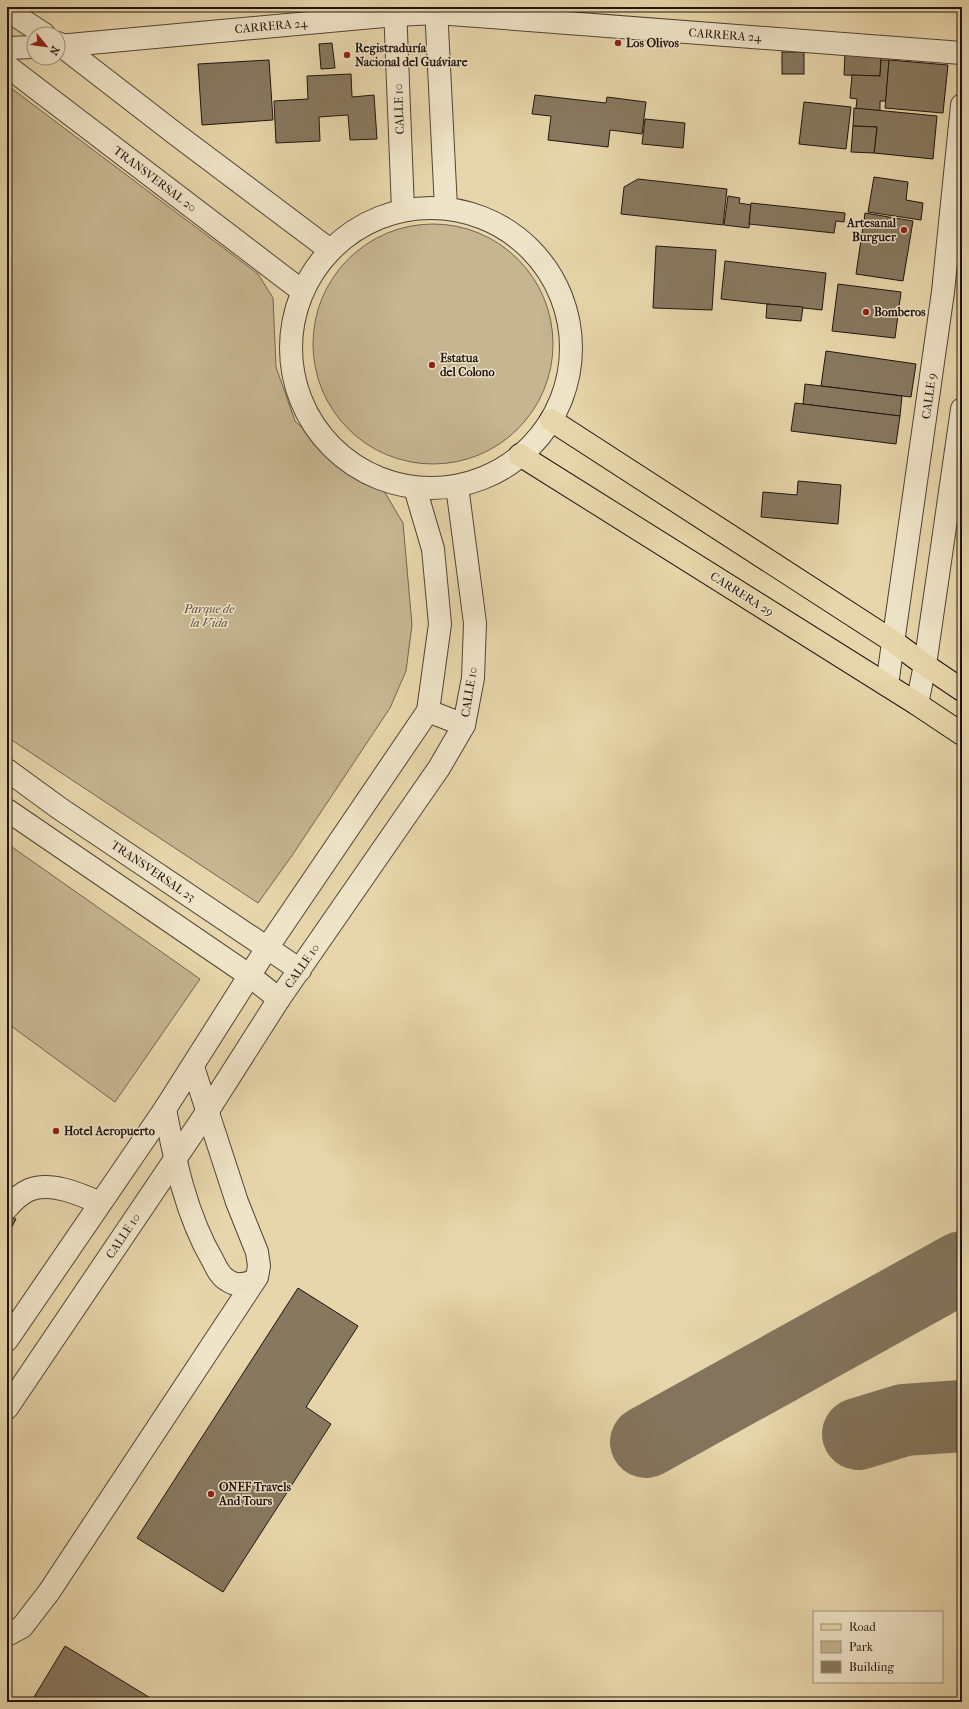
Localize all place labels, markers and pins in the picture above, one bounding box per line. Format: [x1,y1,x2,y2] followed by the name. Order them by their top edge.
[626,36,679,50] place label: Los Olivos
[613,38,623,48] marker: Los Olivos
[355,41,468,69] place label: Registraduría Nacional del Guáviare
[342,50,352,60] marker: Registraduría Nacional del Guáviare
[846,216,897,245] place label: Artesanal Burguer
[899,225,909,235] marker: Artesanal Burguer
[874,305,926,319] place label: Bomberos
[861,307,871,317] marker: Bomberos
[440,351,495,379] place label: Estatua del Colono
[427,360,437,370] marker: Estatua del Colono
[64,1124,155,1139] place label: Hotel Aeropuerto
[51,1126,61,1136] marker: Hotel Aeropuerto
[218,1480,291,1508] place label: ONEF Travels And Tours
[206,1489,216,1499] marker: ONEF Travels And Tours

